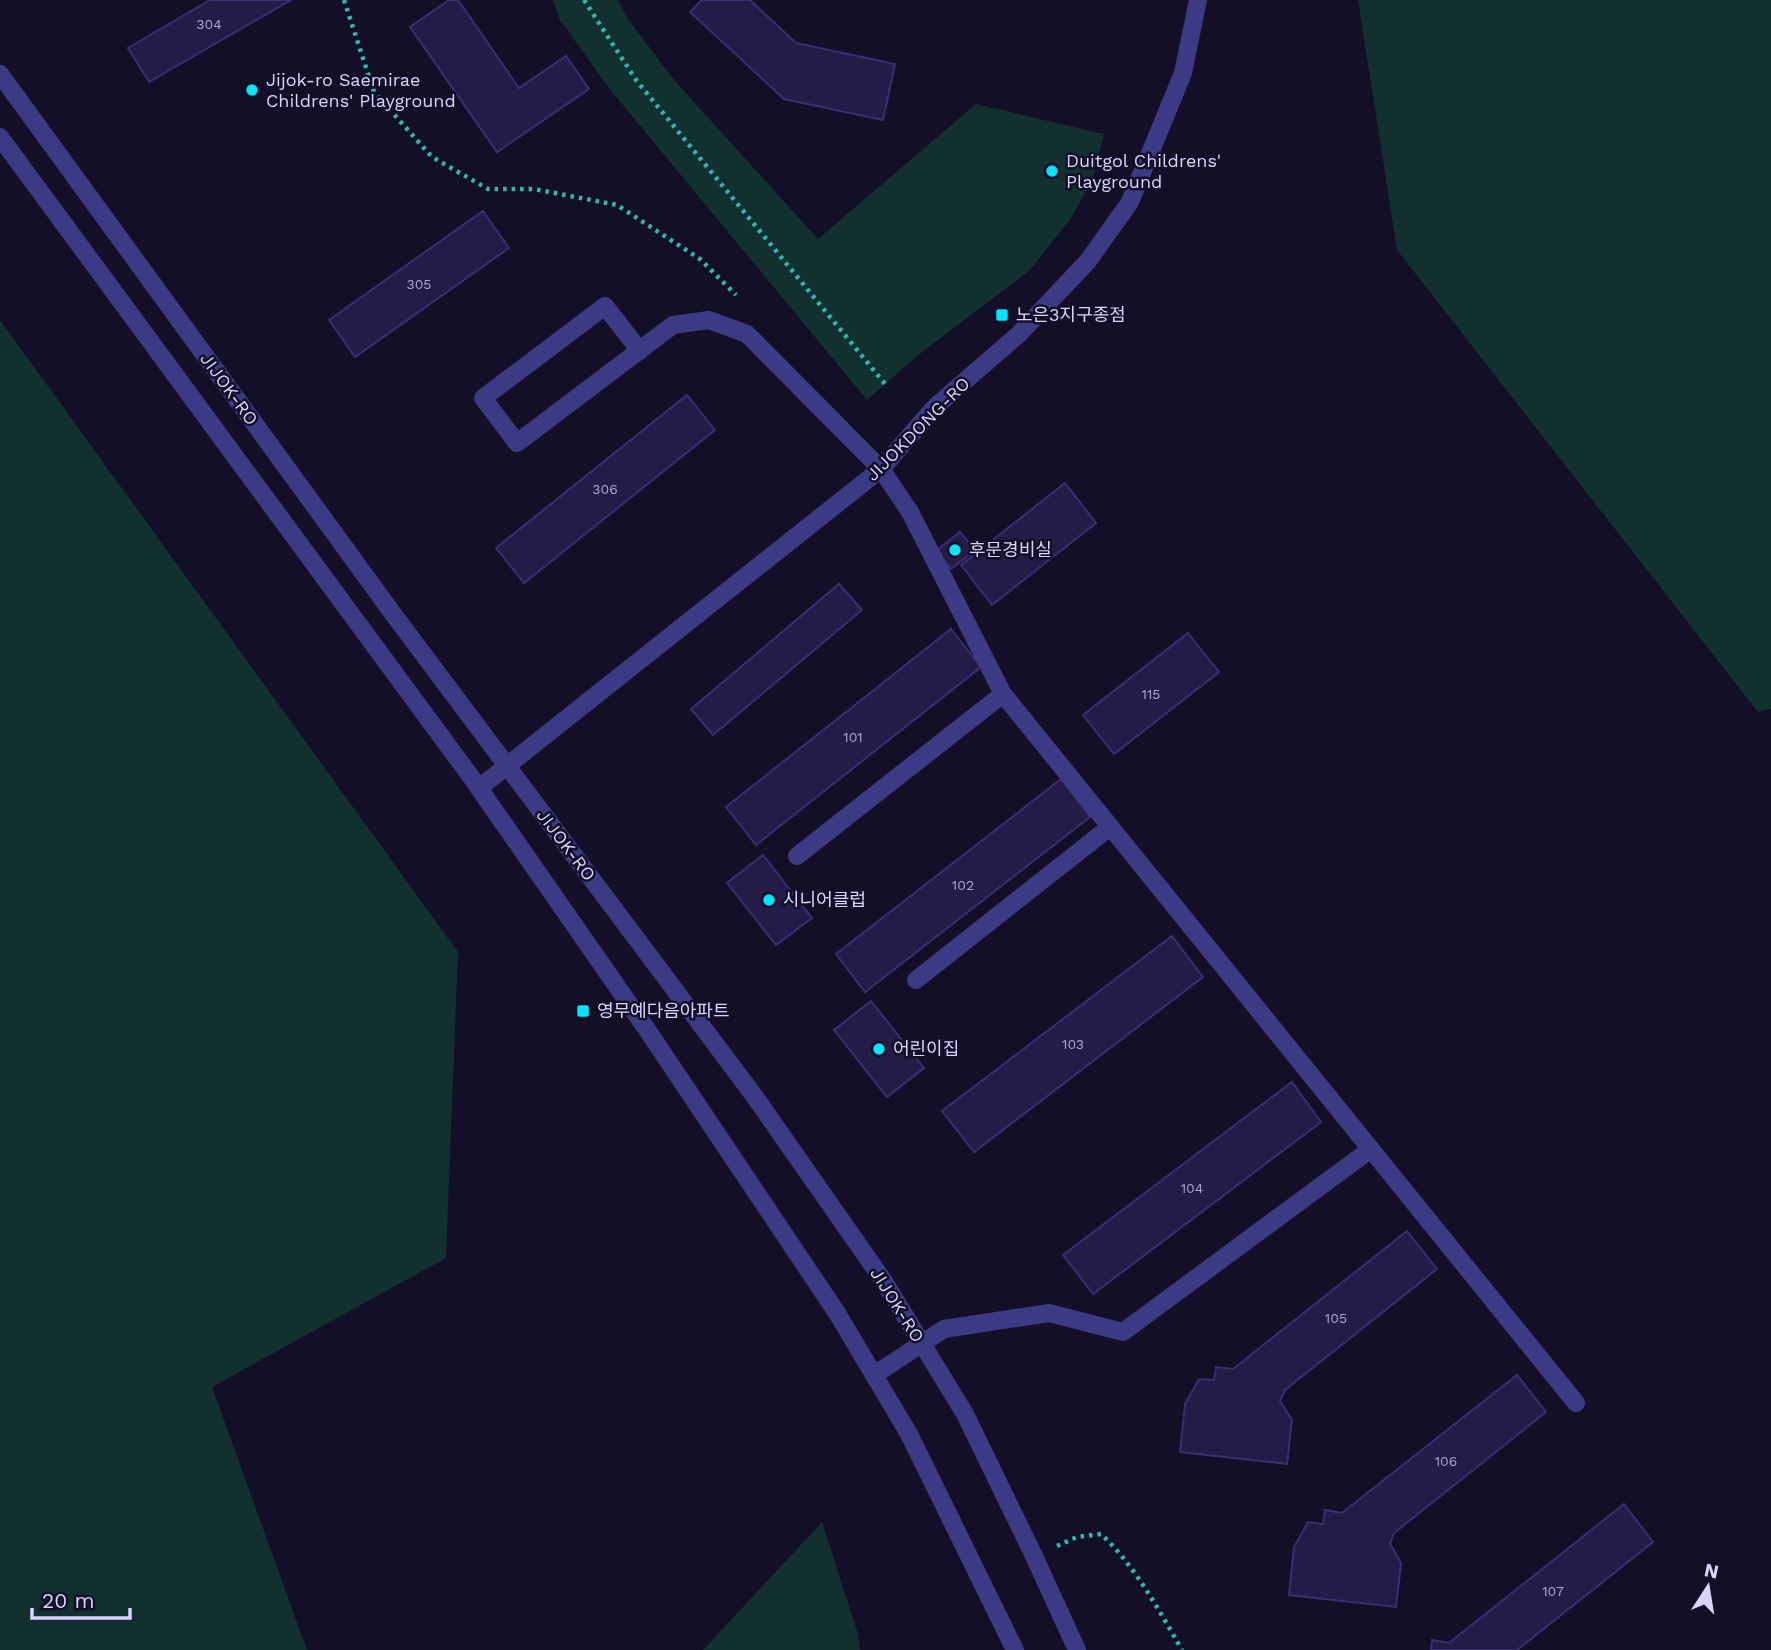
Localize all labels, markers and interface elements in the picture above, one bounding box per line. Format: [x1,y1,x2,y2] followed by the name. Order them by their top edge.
[196,16,222,32] house number: 304
[266,69,456,111] place label: Jijok-ro Saemirae Childrens' Playground
[244,82,260,98] marker: Jijok-ro Saemirae Childrens' Playground
[1066,150,1221,192] place label: Duitgol Childrens' Playground
[1044,163,1060,179] marker: Duitgol Childrens' Playground
[406,276,432,292] house number: 305
[1016,304,1126,325] place label: 노은3지구종점
[994,307,1010,323] marker: 노은3지구종점
[196,348,263,429] street label: JIJOK-RO
[861,372,974,485] street label: JIJOKDONG-RO
[592,481,618,497] house number: 306
[969,539,1052,560] place label: 후문경비실
[947,542,963,558] marker: 후문경비실
[1141,686,1161,702] house number: 115
[843,729,863,745] house number: 101
[533,805,600,885] street label: JIJOK-RO
[952,877,974,893] house number: 102
[783,889,866,910] place label: 시니어클럽
[761,892,777,908] marker: 시니어클럽
[597,1000,729,1021] place label: 영무예다음아파트
[575,1003,591,1019] marker: 영무예다음아파트
[1062,1036,1084,1052] house number: 103
[893,1038,959,1059] place label: 어린이집
[871,1041,887,1057] marker: 어린이집
[1181,1180,1203,1196] house number: 104
[866,1263,929,1346] street label: JIJOK-RO
[1325,1310,1347,1326] house number: 105
[1435,1453,1457,1469] house number: 106
[1673,1552,1743,1622] north arrow
[1702,1558,1721,1584] text: N
[32,1576,130,1620] scale bar
[1542,1583,1564,1599] house number: 107
[42,1588,94,1613] text: 20 m

